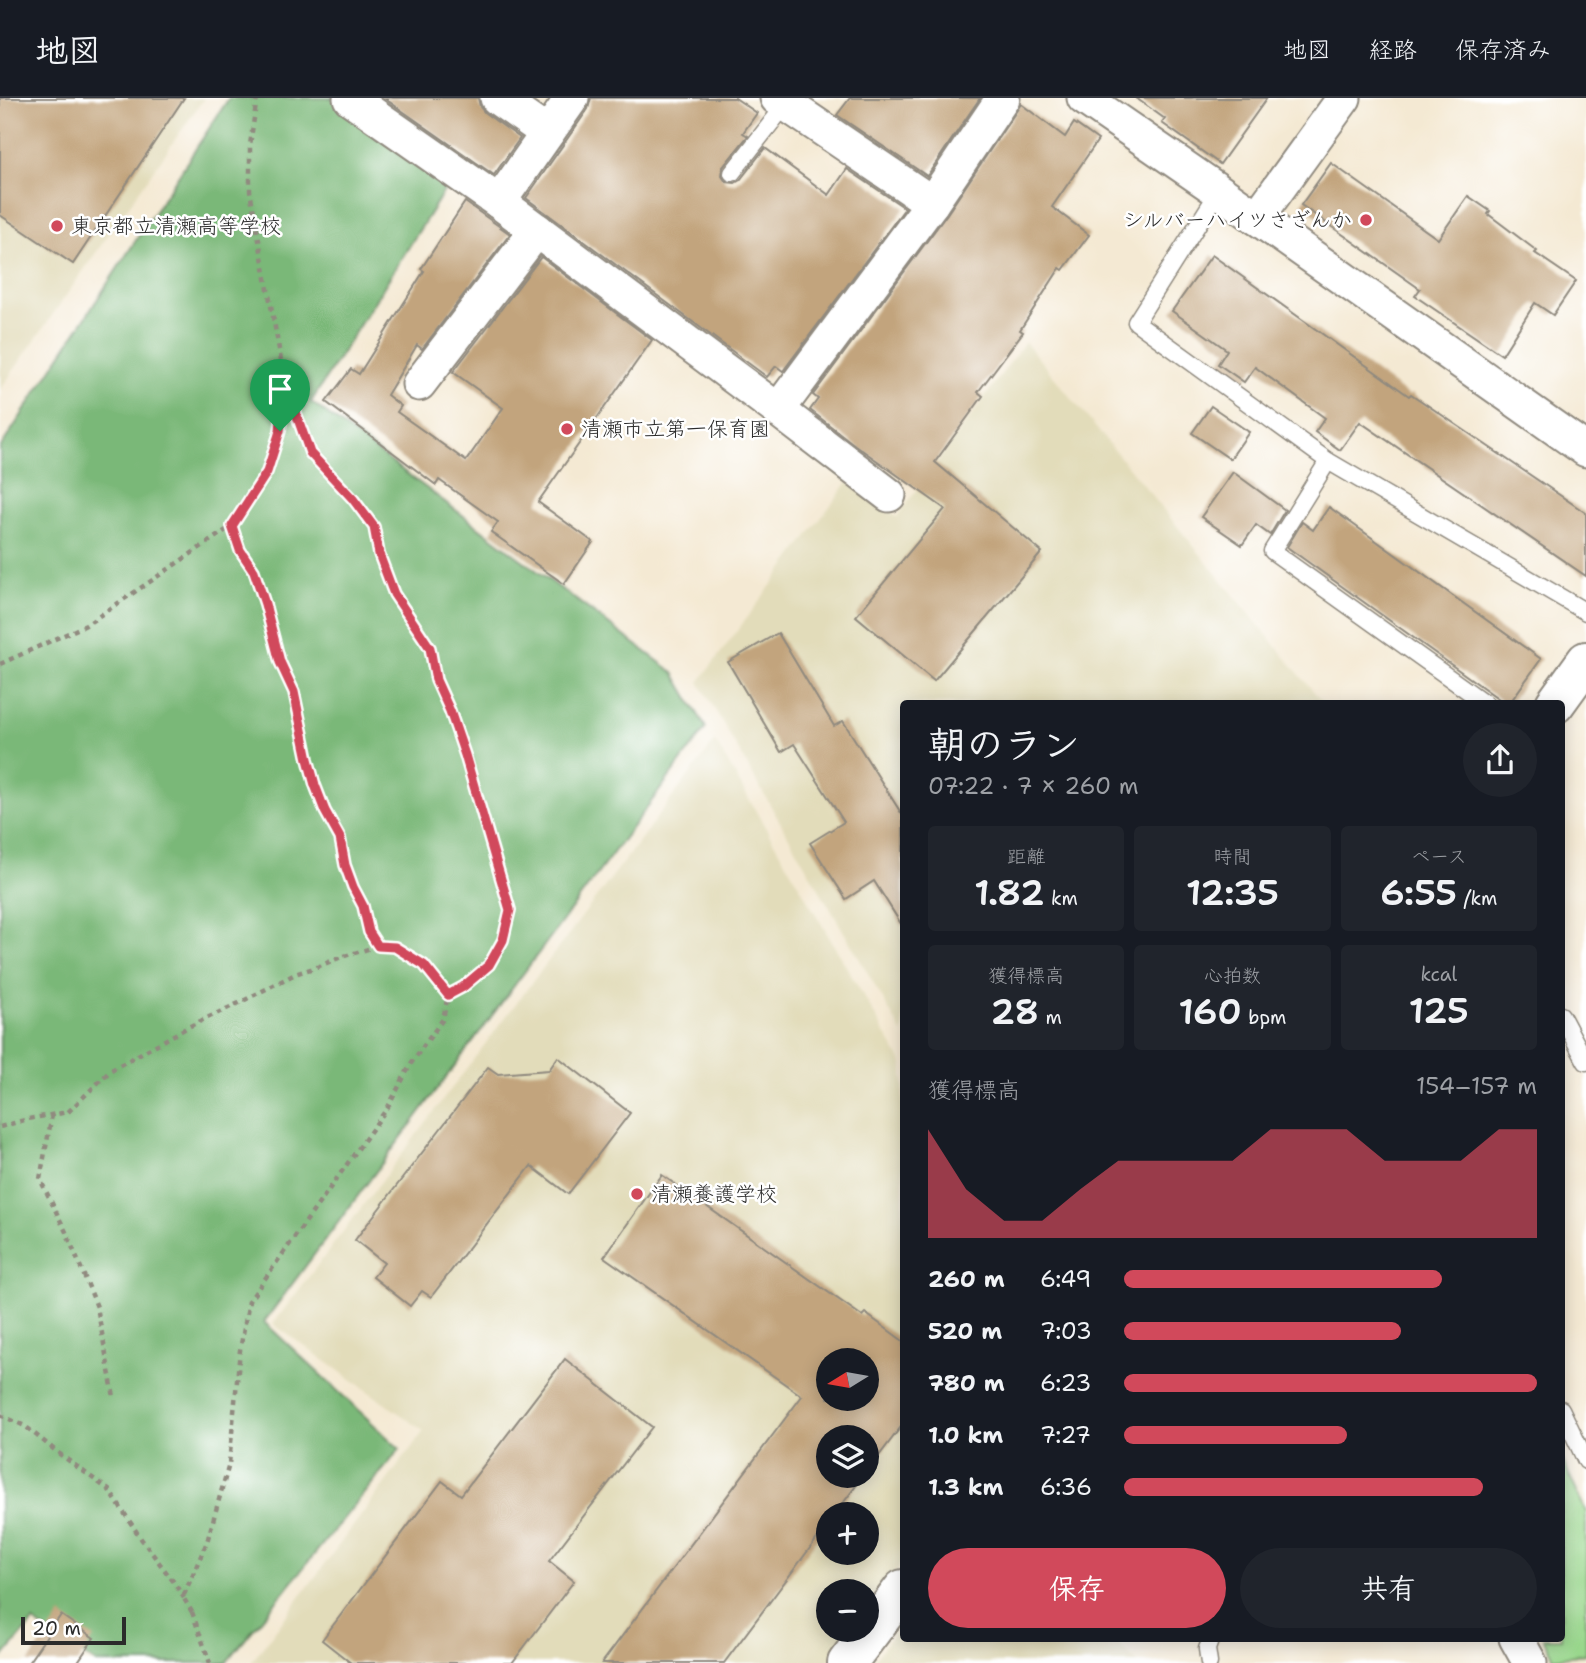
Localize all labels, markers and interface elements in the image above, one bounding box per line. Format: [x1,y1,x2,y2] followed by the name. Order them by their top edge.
[35,28,101,73] text: 地図
[1283,34,1331,66] text: 地図
[1369,34,1417,66] text: 経路
[1455,34,1551,66] text: 保存済み
[1123,206,1352,234] place label: シルバーハイツさざんか
[71,212,281,240] place label: 東京都立清瀬高等学校
[1358,212,1374,228] marker: シルバーハイツさざんか
[49,218,65,234] marker: 東京都立清瀬高等学校
[250,359,310,431] pin
[261,370,299,408] icon: arrive
[581,415,770,443] place label: 清瀬市立第一保育園
[559,421,575,437] marker: 清瀬市立第一保育園
[928,719,1080,770] text: 朝のラン
[1463,723,1537,797] button: share
[928,771,1139,801] text: 07:22 · 7 × 260 m
[1007,844,1045,869] text: 距離
[1213,844,1252,869] text: 時間
[1411,844,1467,869] text: ペース
[974,869,1045,916] text: 1.82
[1186,869,1279,916] text: 12:35
[1380,869,1457,916] text: 6:55
[1045,886,1078,911] text: km
[1457,886,1498,911] text: /km
[1420,962,1457,987] text: kcal
[988,963,1064,988] text: 獲得標高
[1204,963,1261,988] text: 心拍数
[1409,987,1469,1034] text: 125
[991,988,1039,1035] text: 28
[1179,988,1242,1035] text: 160
[1039,1005,1062,1030] text: m
[1242,1005,1286,1030] text: bpm
[1416,1071,1537,1101] text: 154–157 m
[928,1075,1020,1105] text: 獲得標高
[651,1180,777,1208] place label: 清瀬養護学校
[629,1186,645,1202] marker: 清瀬養護学校
[928,1264,1005,1294] text: 260 m
[1040,1264,1091,1294] text: 6:49
[928,1316,1002,1346] text: 520 m
[1040,1316,1092,1346] text: 7:03
[816,1348,878,1410] north arrow
[816,1348,879,1642] map controls
[928,1368,1005,1398] text: 780 m
[1040,1368,1091,1398] text: 6:23
[928,1420,1003,1450] text: 1.0 km
[1040,1420,1091,1450] text: 7:27
[816,1425,879,1488] button: layers
[928,1472,1003,1502] text: 1.3 km
[1040,1472,1092,1502] text: 6:36
[816,1502,879,1565] button: +
[928,1548,1226,1628] button: 保存
[1240,1548,1537,1628] button: 共有
[816,1579,879,1642] button: −
[21,1614,126,1646] scale bar
[32,1616,81,1641] text: 20 m

